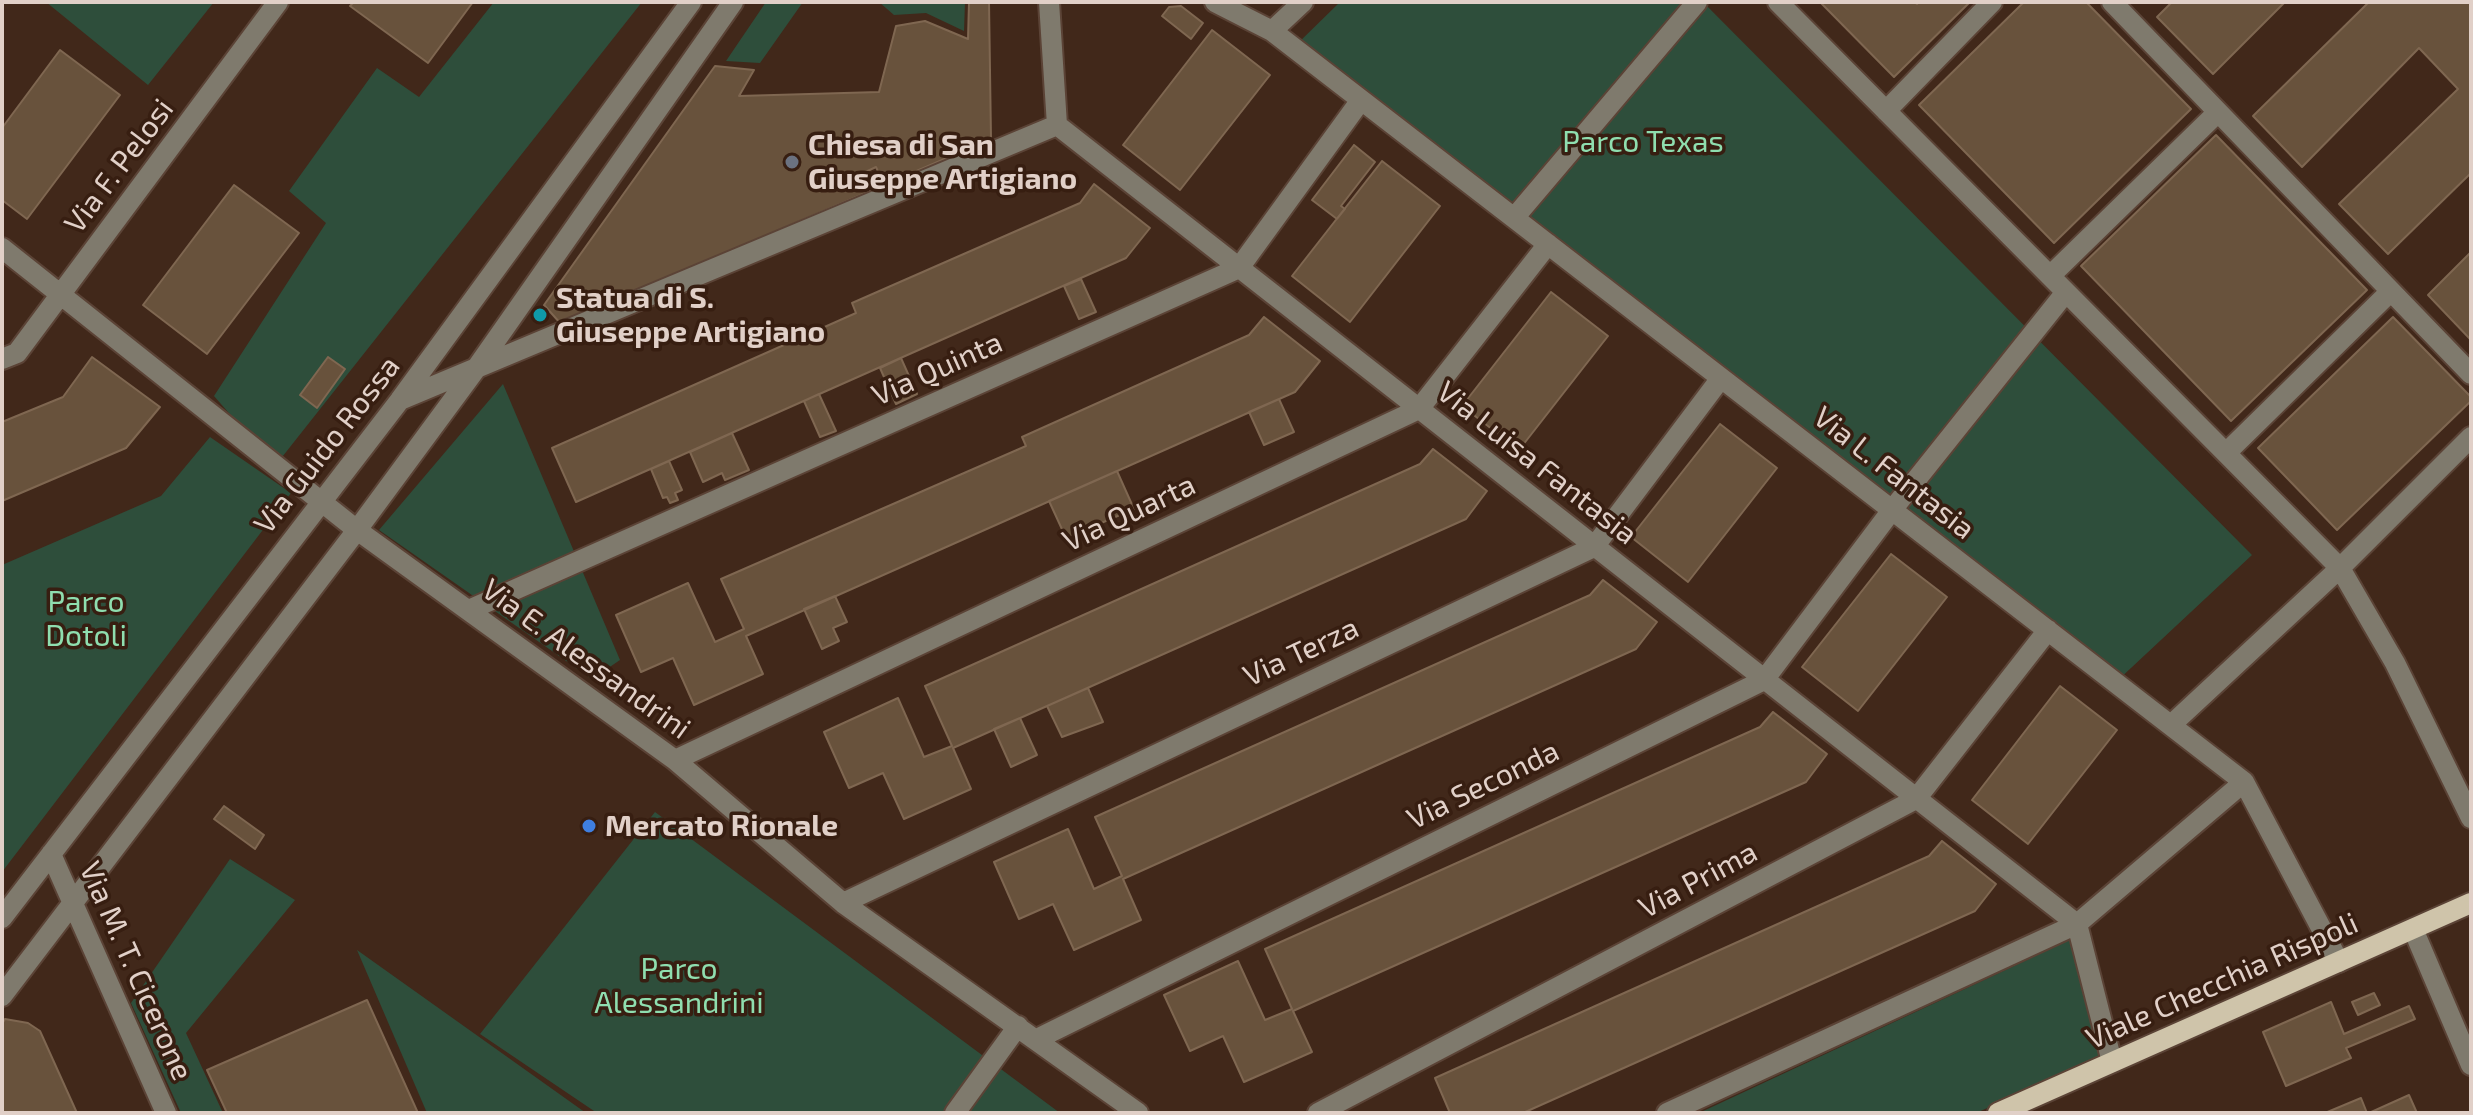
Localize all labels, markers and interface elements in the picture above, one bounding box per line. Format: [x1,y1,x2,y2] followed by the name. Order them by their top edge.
[57,92,181,240] street label: Via F. Pelosi
[1562,124,1724,160] park label: Parco Texas
[808,127,1077,198] place label: Chiesa di San Giuseppe Artigiano
[783,153,801,171] marker: Chiesa di San Giuseppe Artigiano
[556,280,825,350] place label: Statua di S. Giuseppe Artigiano
[531,306,549,324] marker: Statua di S. Giuseppe Artigiano
[866,324,1008,414] street label: Via Quinta
[246,349,408,541] street label: Via Guido Rossa
[1430,374,1644,552] street label: Via Luisa Fantasia
[1806,399,1982,547] street label: Via L. Fantasia
[1057,467,1201,559] street label: Via Quarta
[475,571,697,747] street label: Via E. Alessandrini
[45,584,127,654] park label: Parco Dotoli
[1238,610,1364,694] street label: Via Terza
[1401,733,1565,837] street label: Via Seconda
[605,808,838,844] place label: Mercato Rionale
[580,817,598,835] marker: Mercato Rionale
[1633,834,1763,926] street label: Via Prima
[72,856,200,1086] street label: Via M. T. Cicerone
[2081,905,2363,1057] street label: Viale Checchia Rispoli
[594,951,764,1022] park label: Parco Alessandrini

